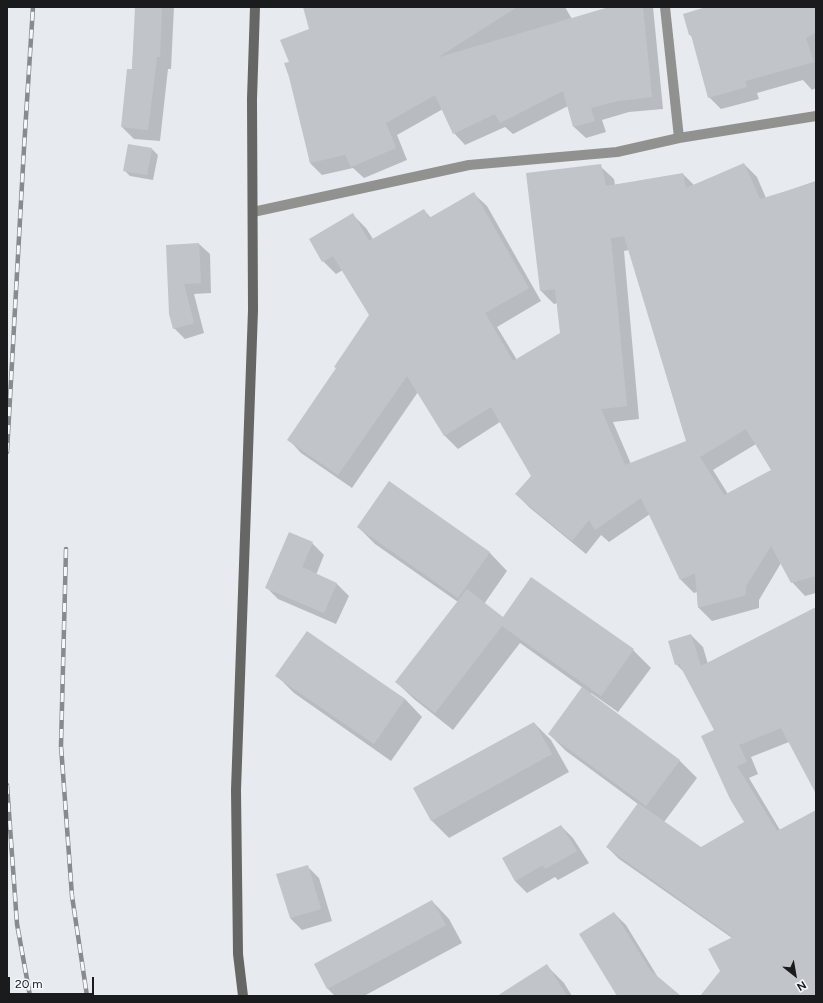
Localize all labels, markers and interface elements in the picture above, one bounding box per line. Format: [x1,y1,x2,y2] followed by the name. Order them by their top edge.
[775,955,815,995] north arrow
[10,969,96,995] scale bar
[15,977,43,991] text: 20 m
[794,978,808,993] text: N

